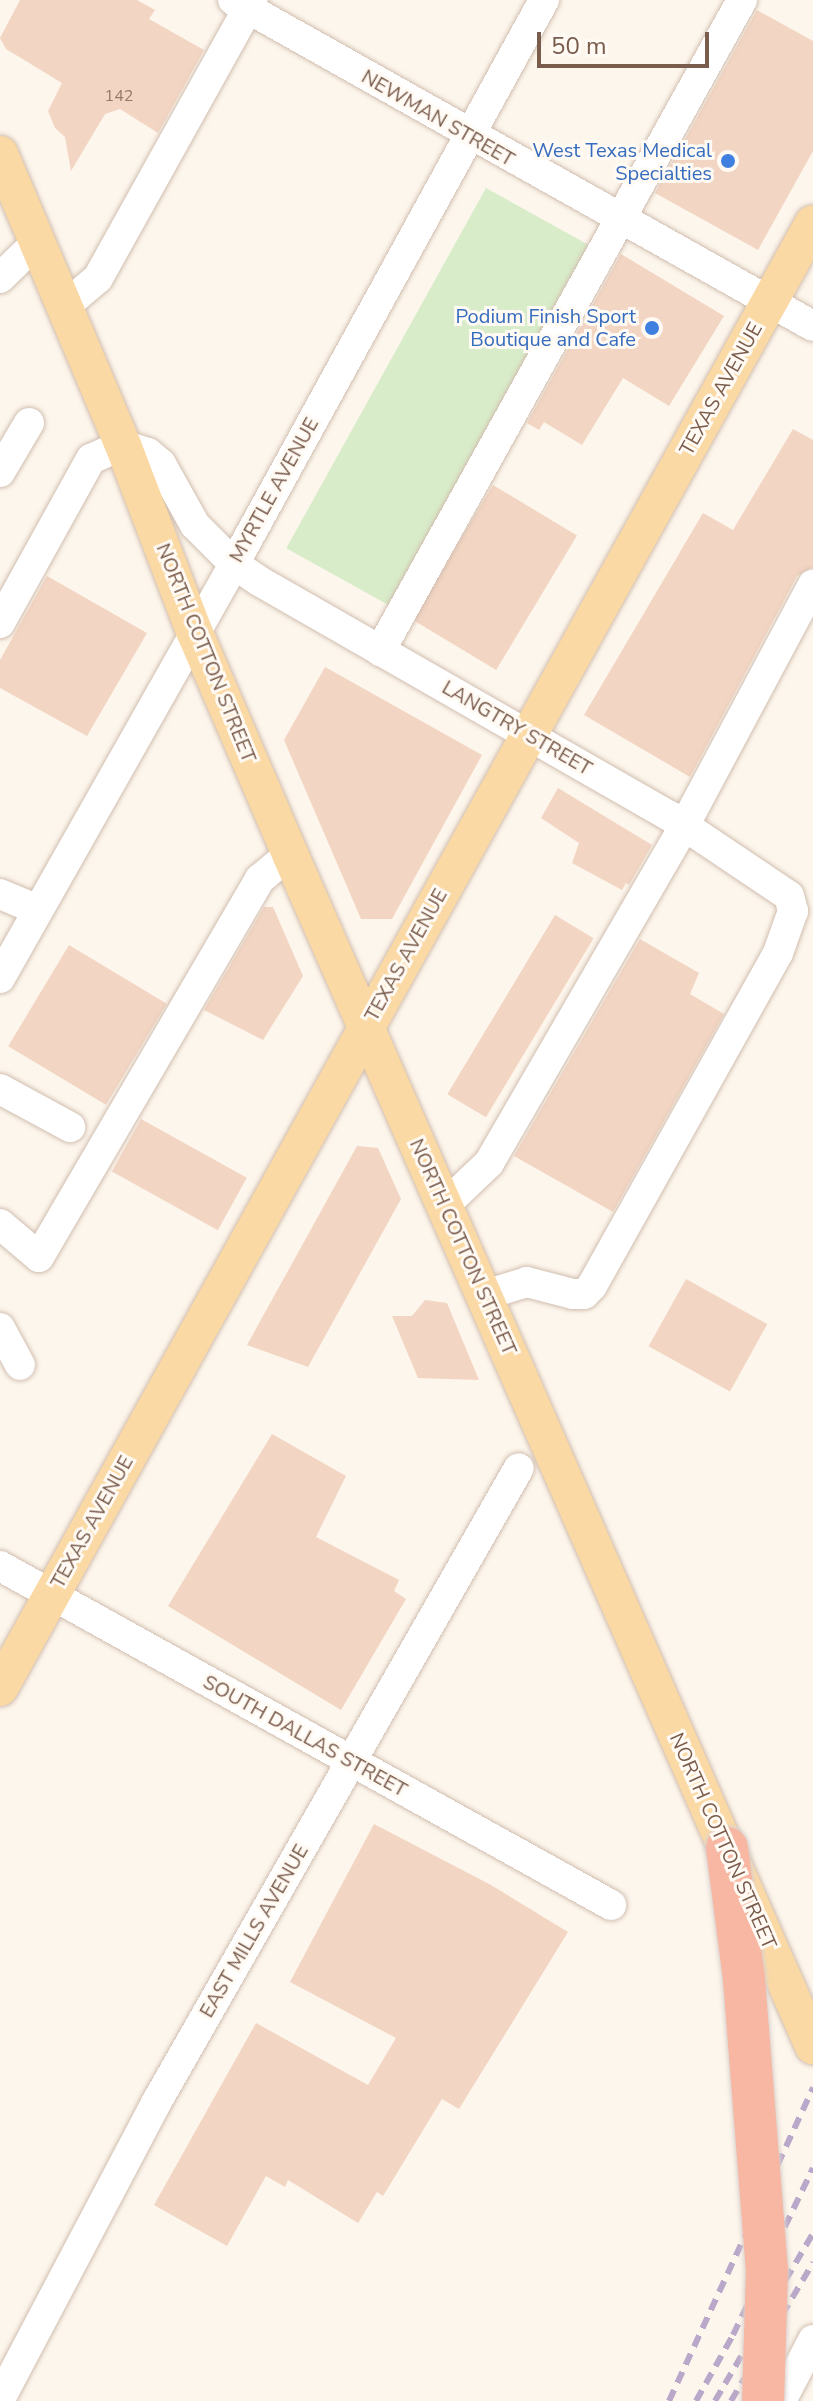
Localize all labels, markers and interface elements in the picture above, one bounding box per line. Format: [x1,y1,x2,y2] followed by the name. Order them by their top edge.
[541,16,713,66] scale bar
[551,30,607,62] text: 50 m
[357,64,519,172] street label: NEWMAN STREET
[105,86,133,106] house number: 142
[532,138,712,185] place label: West Texas Medical Specialties
[719,152,737,170] marker: West Texas Medical Specialties
[455,304,636,351] place label: Podium Finish Sport Boutique and Cafe
[675,318,767,460] street label: TEXAS AVENUE
[643,319,661,337] marker: Podium Finish Sport Boutique and Cafe
[224,413,324,567] street label: MYRTLE AVENUE
[151,540,261,766] street label: NORTH COTTON STREET
[438,675,596,781] street label: LANGTRY STREET
[360,884,452,1026] street label: TEXAS AVENUE
[404,1135,522,1359] street label: NORTH COTTON STREET
[46,1451,138,1593] street label: TEXAS AVENUE
[199,1670,411,1802] street label: SOUTH DALLAS STREET
[664,1729,782,1953] street label: NORTH COTTON STREET
[195,1840,313,2022] street label: EAST MILLS AVENUE

